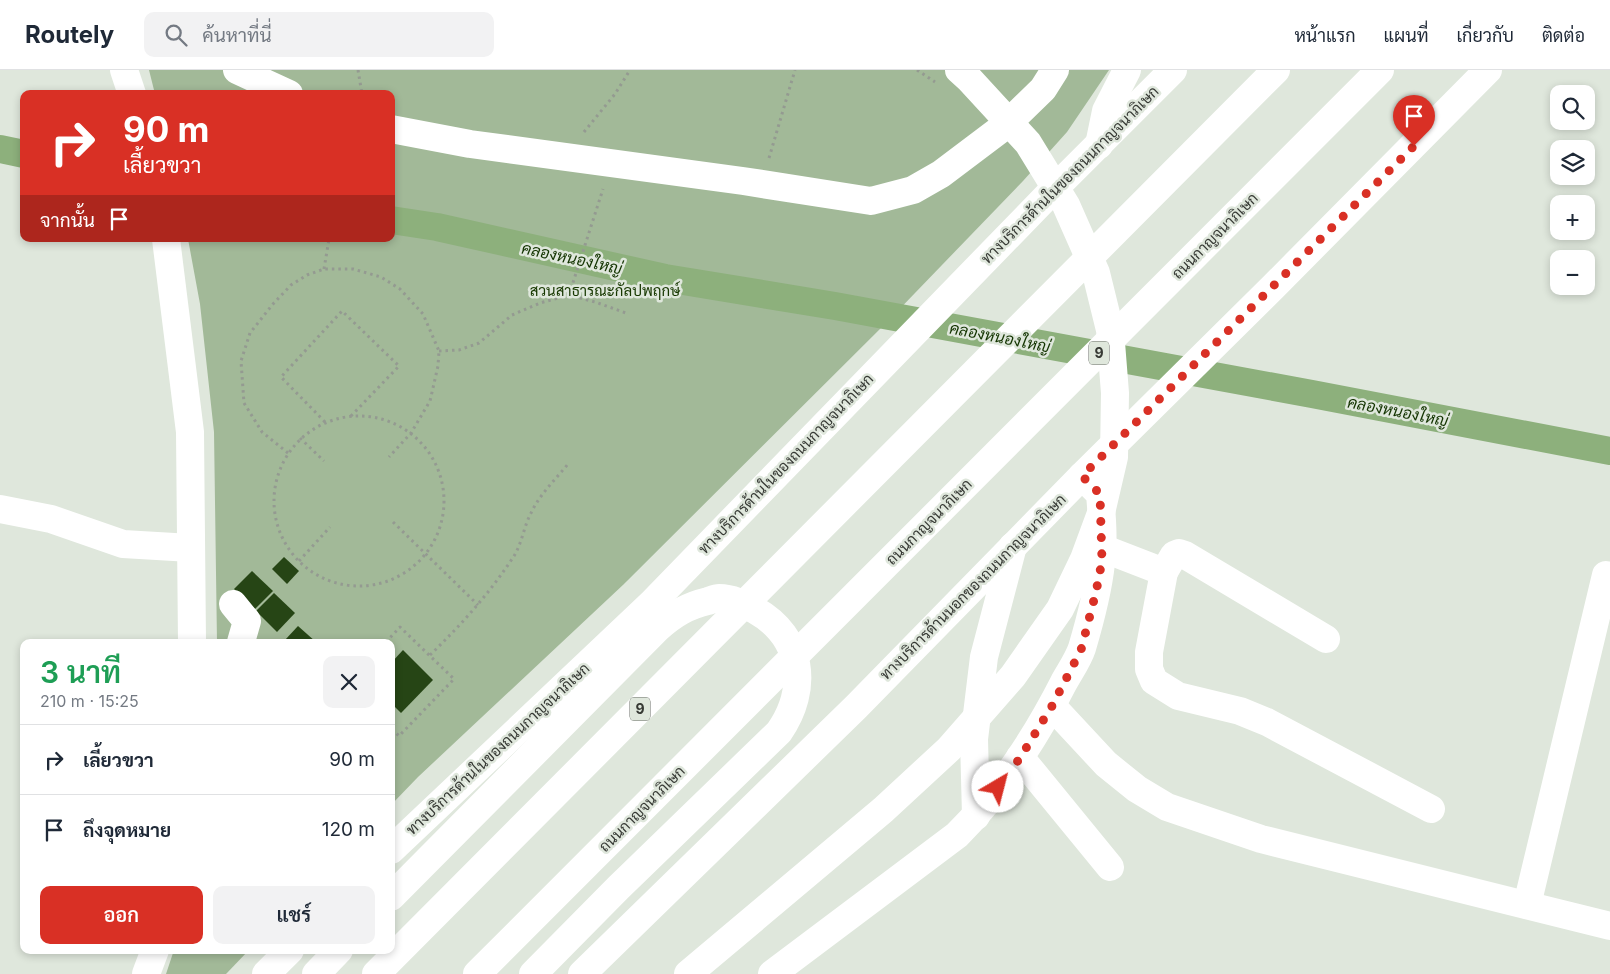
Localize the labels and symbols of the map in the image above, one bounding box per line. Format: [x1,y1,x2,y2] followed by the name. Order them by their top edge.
[977,82,1162,267] street label: ทางบริการด้านในของถนนกาญจนาภิเษก
[1393,95,1435,146] pin
[1168,189,1262,283] street label: ถนนกาญจนาภิเษก
[520,237,625,279] water label: คลองหนองใหญ่
[530,281,681,300] park label: สวนสาธารณะกัลปพฤกษ์
[948,316,1053,357] water label: คลองหนองใหญ่
[1089,342,1109,364] road number: 9
[694,369,877,558] street label: ทางบริการด้านในของถนนกาญจนาภิเษก
[1346,390,1451,431] water label: คลองหนองใหญ่
[882,475,976,569] street label: ถนนกาญจนาภิเษก
[876,490,1070,684] street label: ทางบริการด้านนอกของถนนกาญจนาภิเษก
[402,659,593,839] street label: ทางบริการด้านในของถนนกาญจนาภิเษก
[630,698,650,720] road number: 9
[971,760,1023,812] position arrow
[595,762,689,856] street label: ถนนกาญจนาภิเษก

